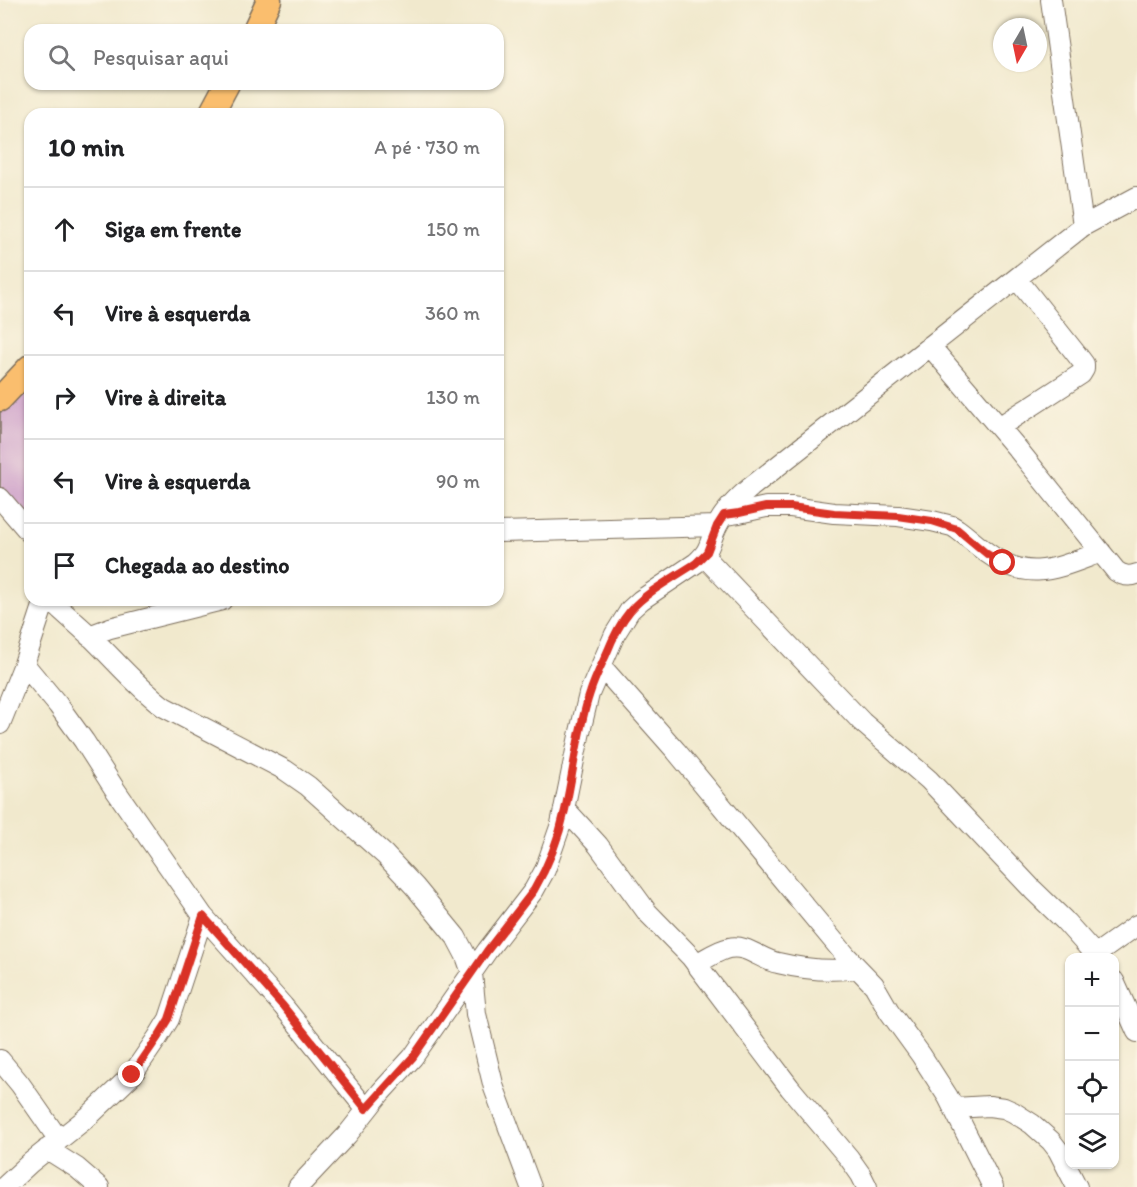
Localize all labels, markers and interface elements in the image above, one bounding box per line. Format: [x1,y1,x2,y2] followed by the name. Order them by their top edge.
[993,18,1047,72] north arrow
[24,24,504,90] search box
[45,41,78,74] icon: search
[93,44,229,71] text: Pesquisar aqui
[48,131,124,163] text: 10 min
[374,135,480,159] text: A pé · 730 m
[48,213,81,246] icon: ahead
[105,216,241,243] text: Siga em frente
[427,217,480,241] text: 150 m
[48,297,81,330] icon: left
[105,300,250,327] text: Vire à esquerda
[425,301,480,325] text: 360 m
[48,381,81,414] icon: right
[105,384,226,411] text: Vire à direita
[426,385,480,409] text: 130 m
[48,465,81,498] icon: left
[105,468,250,495] text: Vire à esquerda
[436,469,480,493] text: 90 m
[48,549,81,582] icon: arrive
[989,549,1015,575] route start
[105,552,289,579] text: Chegada ao destino
[1065,953,1119,1169] map controls
[1065,953,1119,1007] button: +
[1065,1007,1119,1061] button: −
[118,1061,144,1087] route end
[1065,1061,1119,1115] button: locate
[1065,1115,1119,1169] button: layers

